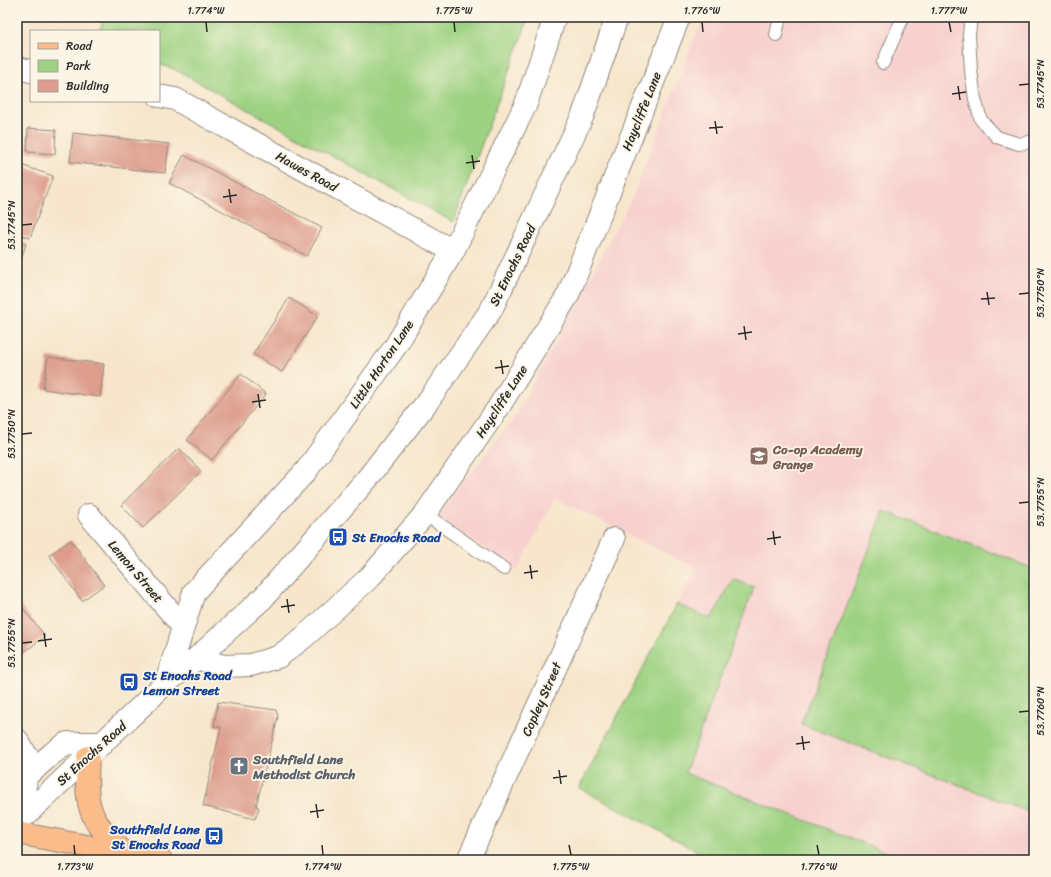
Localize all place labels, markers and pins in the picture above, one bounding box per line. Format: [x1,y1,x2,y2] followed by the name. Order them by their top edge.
[772,438,864,476] place label: Co-op Academy Grange
[748,445,770,467] school or university icon: Co-op Academy Grange
[327,526,349,548] bus stop icon: St Enochs Road
[351,526,442,549] place label: St Enochs Road
[142,664,233,702] place label: St Enochs Road Lemon Street
[118,671,140,693] bus stop icon: St Enochs Road Lemon Street
[252,748,356,786] place label: Southfield Lane Methodist Church
[228,755,250,777] church icon: Southfield Lane Methodist Church
[109,818,201,856] place label: Southfield Lane St Enochs Road
[203,825,225,847] bus stop icon: Southfield Lane St Enochs Road

